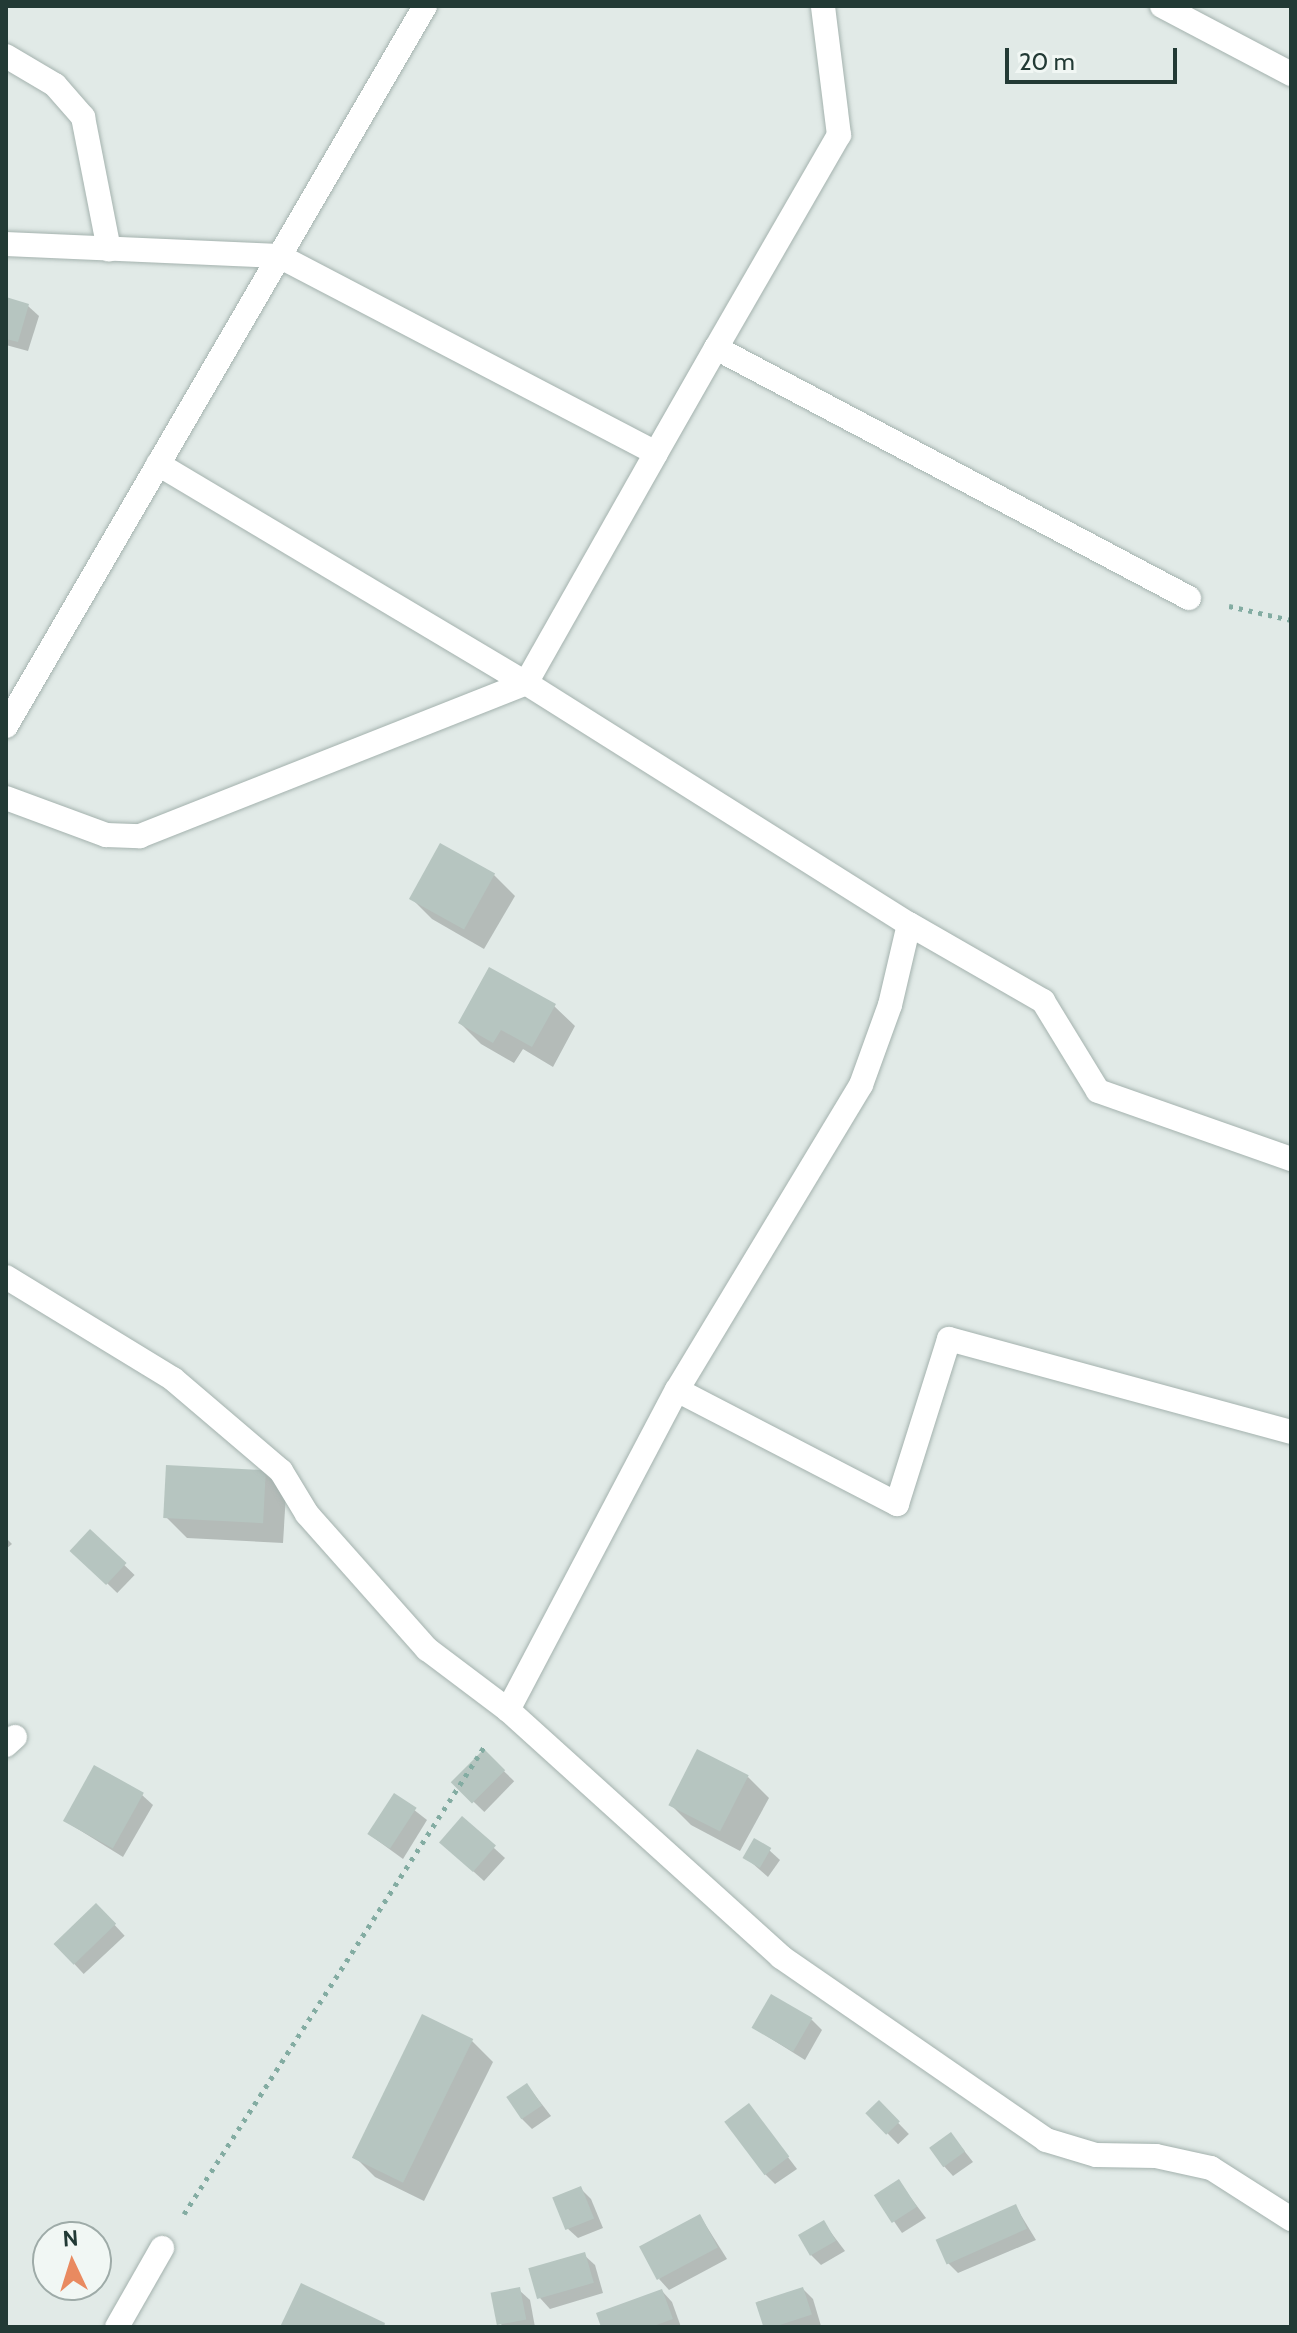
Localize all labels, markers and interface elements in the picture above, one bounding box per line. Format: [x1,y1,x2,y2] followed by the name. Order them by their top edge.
[1009,32,1181,82] scale bar
[1019,47,1075,76] text: 20 m
[32,2221,112,2301] north arrow
[62,2225,79,2253] text: N

